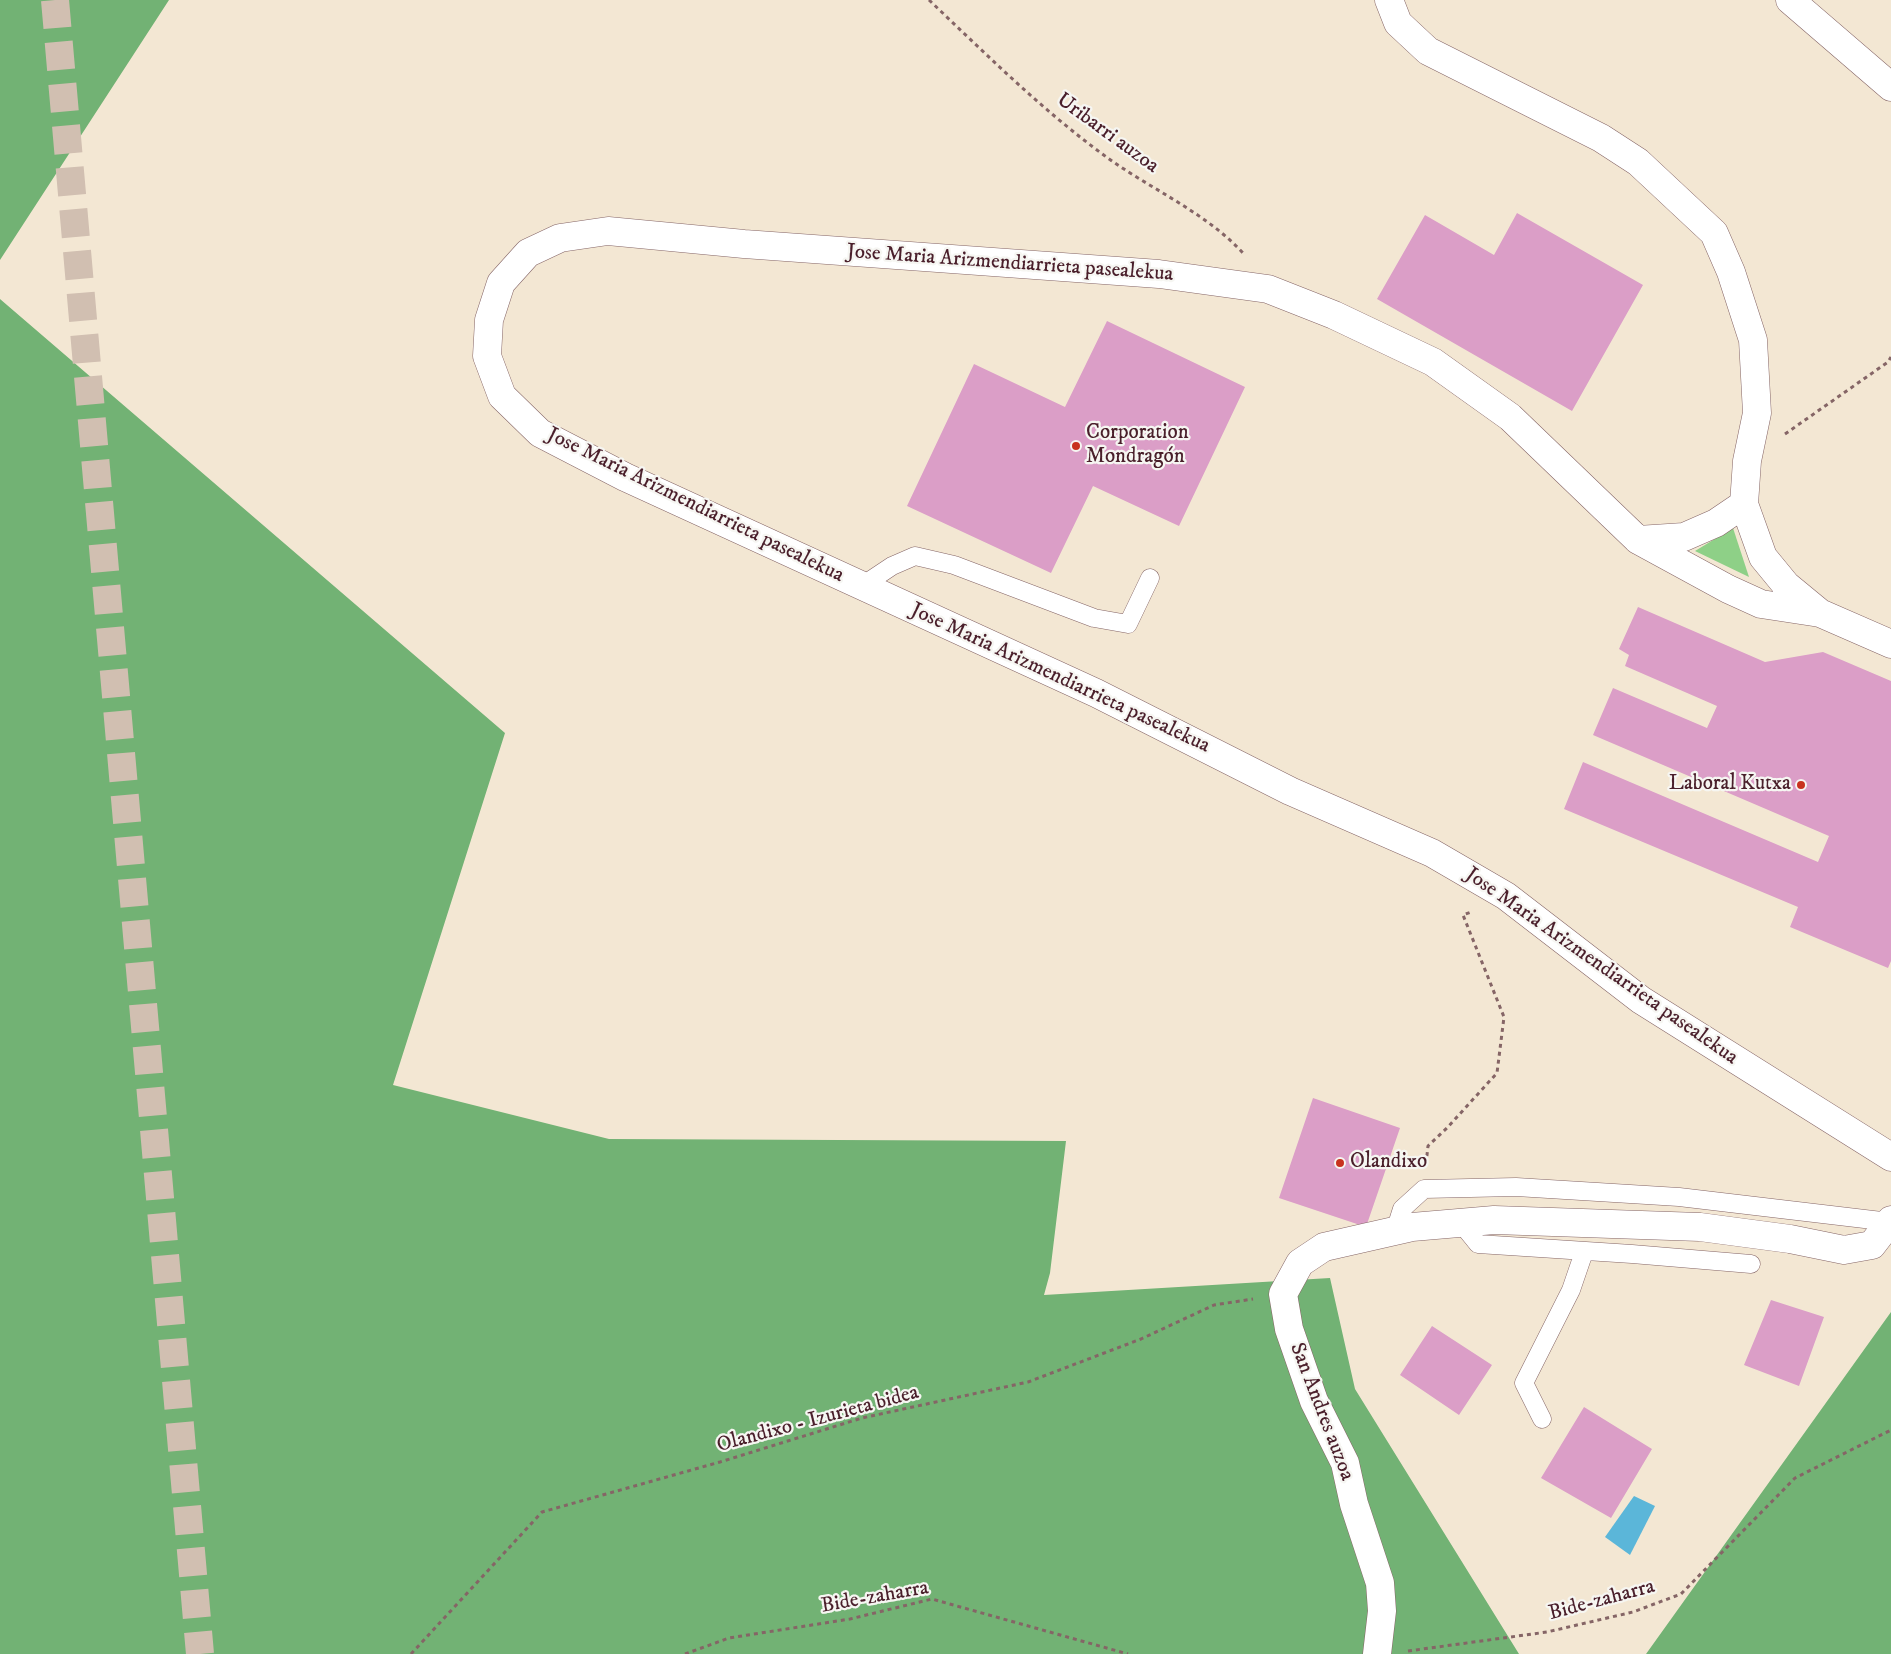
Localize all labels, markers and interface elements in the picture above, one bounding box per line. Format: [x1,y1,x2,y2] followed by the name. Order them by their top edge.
[1051,88,1163,180] street label: Uribarri auzoa
[846,240,1174,288] street label: Jose Maria Arizmendiarrieta pasealekua
[1086,421,1189,471] place label: Corporation Mondragón
[542,423,848,589] street label: Jose Maria Arizmendiarrieta pasealekua
[1070,440,1082,452] marker: Corporation Mondragón
[906,598,1214,760] street label: Jose Maria Arizmendiarrieta pasealekua
[1669,772,1791,798] place label: Laboral Kutxa
[1795,779,1807,791] marker: Laboral Kutxa
[1460,863,1742,1071] street label: Jose Maria Arizmendiarrieta pasealekua
[1350,1150,1427,1176] place label: Olandixo
[1334,1157,1346,1169] marker: Olandixo
[1283,1340,1359,1484] street label: San Andres auzoa
[714,1381,922,1459] street label: Olandixo - Izurieta bidea
[1546,1575,1658,1627] street label: Bide-zaharra
[819,1576,931,1620] street label: Bide-zaharra

